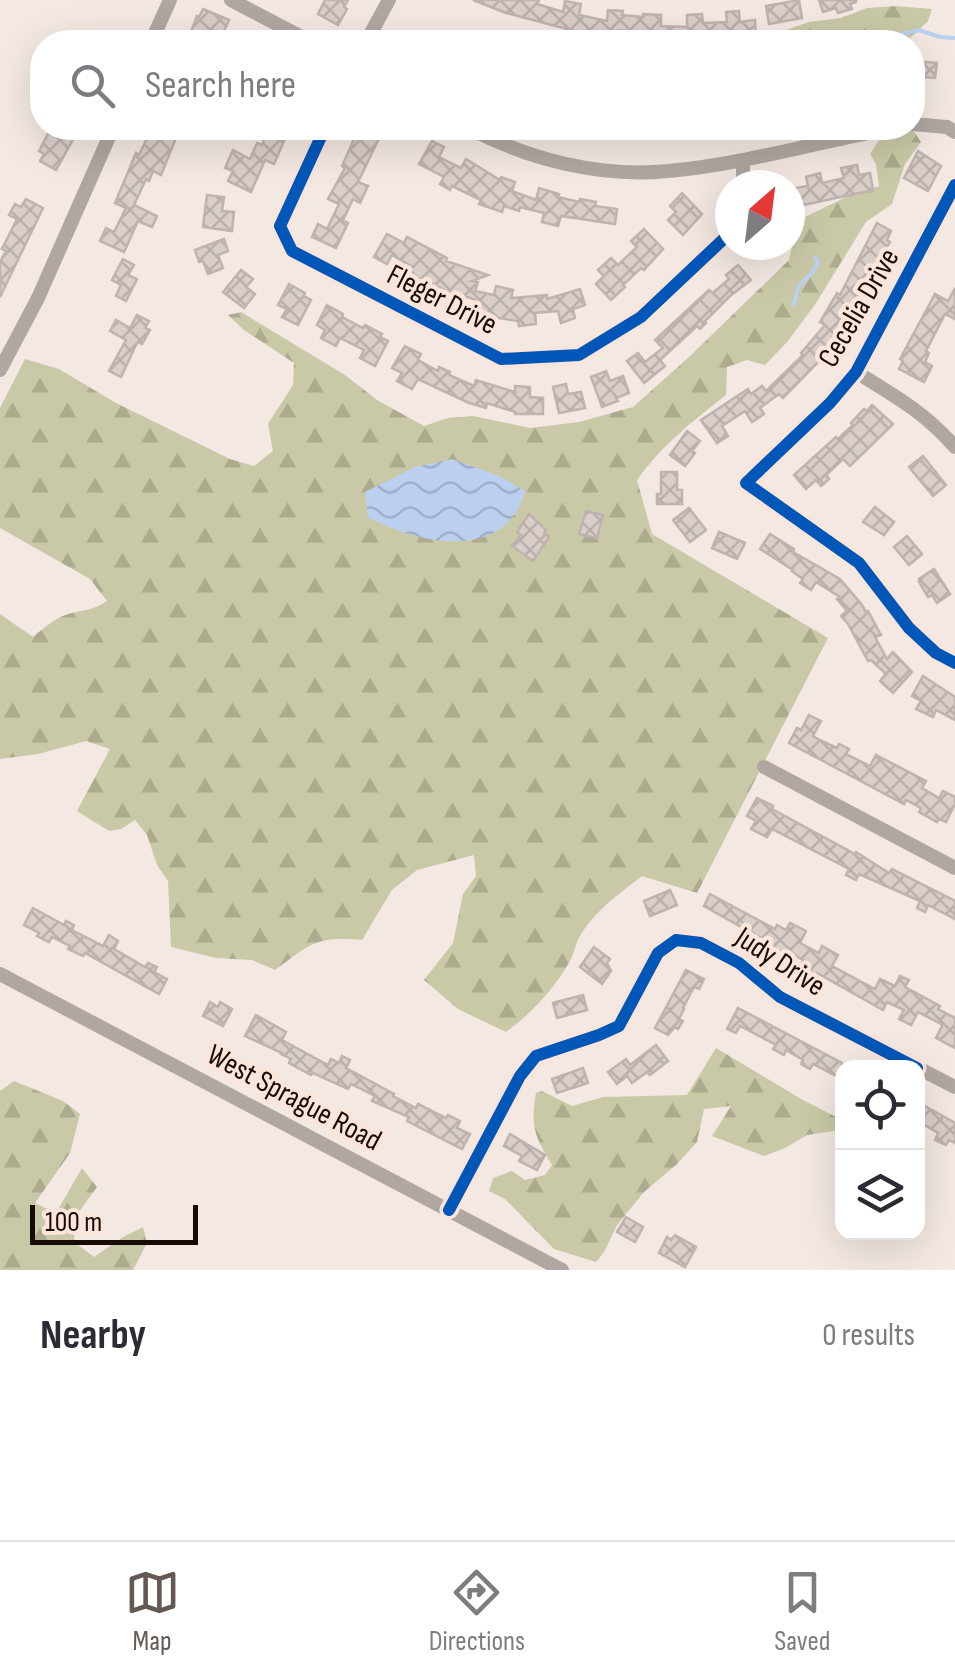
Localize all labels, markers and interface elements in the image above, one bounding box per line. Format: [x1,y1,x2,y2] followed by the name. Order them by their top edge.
[30,30,925,140] search box
[65,58,120,113] icon: search
[145,63,296,108] text: Search here
[715,170,805,260] north arrow
[811,242,907,374] street label: Cecelia Drive
[381,257,503,343] street label: Fleger Drive
[727,919,832,1004] street label: Judy Drive
[201,1037,387,1159] street label: West Sprague Road
[835,1060,925,1240] map controls
[835,1060,925,1150] button: locate
[835,1150,925,1240] button: layers
[30,1200,198,1244] scale bar
[45,1206,102,1239] text: 100 m
[40,1310,146,1361] text: Nearby
[822,1316,915,1355] text: 0 results
[125,1565,180,1658] tab: Map
[429,1565,525,1658] tab: Directions
[774,1565,830,1658] tab: Saved

